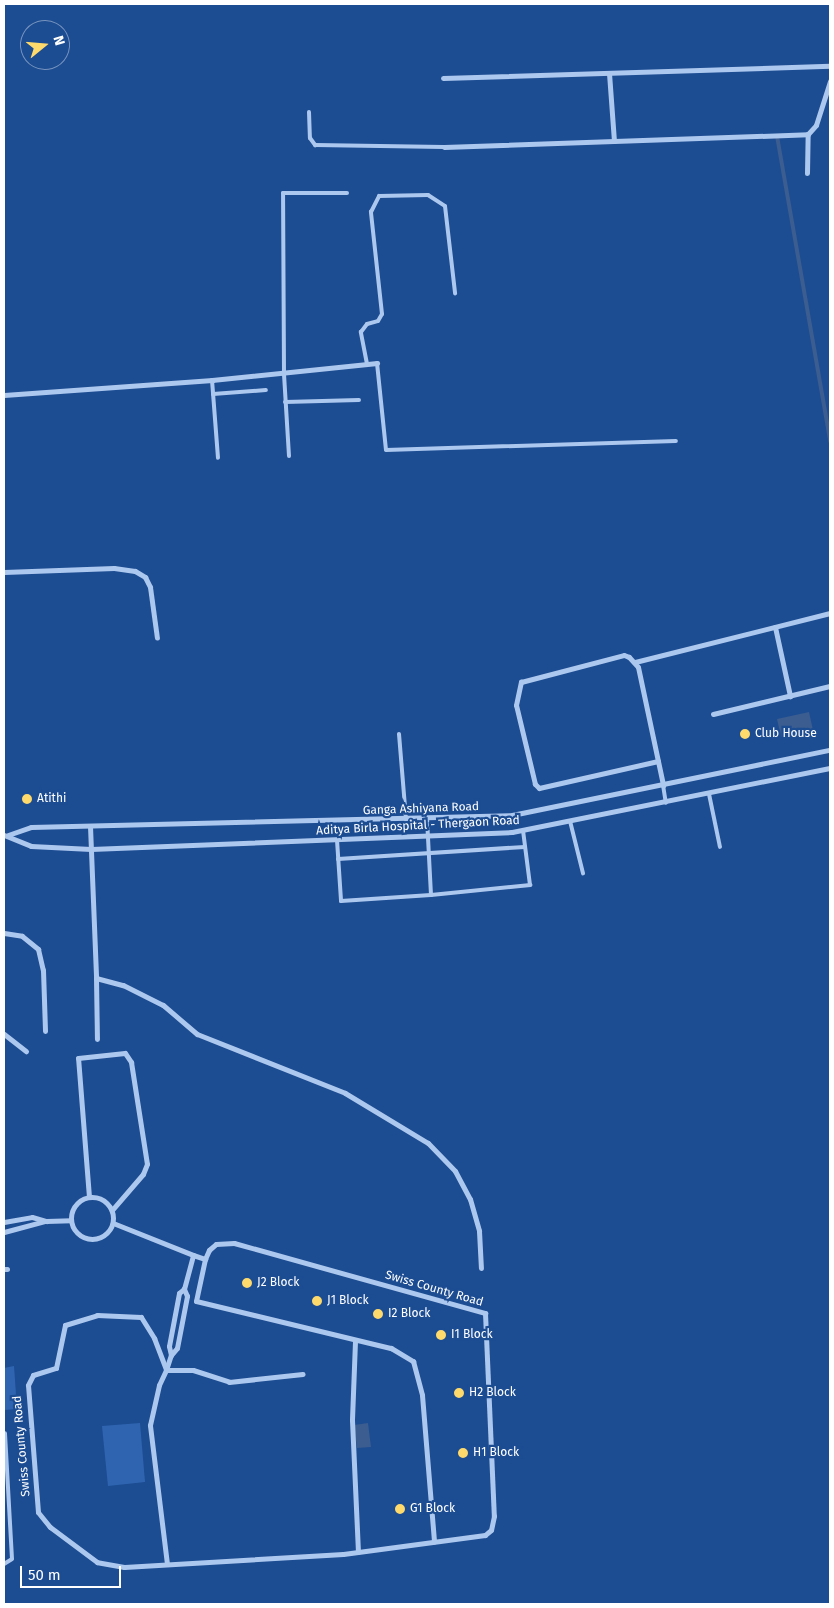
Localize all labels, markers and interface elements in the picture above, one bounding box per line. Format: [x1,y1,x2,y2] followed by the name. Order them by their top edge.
[20,20,70,70] north arrow
[49,34,68,48] text: N
[755,727,817,741] place label: Club House
[739,728,751,740] marker: Club House
[37,792,66,806] place label: Atithi
[21,793,33,805] marker: Atithi
[363,800,479,818] street label: Ganga Ashiyana Road
[316,813,520,839] street label: Aditya Birla Hospital - Thergaon Road
[383,1268,485,1310] street label: Swiss County Road
[257,1276,299,1290] place label: J2 Block
[241,1277,253,1289] marker: J2 Block
[327,1294,369,1308] place label: J1 Block
[311,1295,323,1307] marker: J1 Block
[388,1307,430,1321] place label: I2 Block
[372,1308,384,1320] marker: I2 Block
[451,1328,493,1342] place label: I1 Block
[435,1329,447,1341] marker: I1 Block
[469,1386,516,1400] place label: H2 Block
[453,1387,465,1399] marker: H2 Block
[10,1395,34,1497] street label: Swiss County Road
[473,1446,519,1460] place label: H1 Block
[457,1447,469,1459] marker: H1 Block
[410,1502,455,1516] place label: G1 Block
[394,1503,406,1515] marker: G1 Block
[22,1556,124,1588] scale bar
[28,1566,61,1584] text: 50 m

